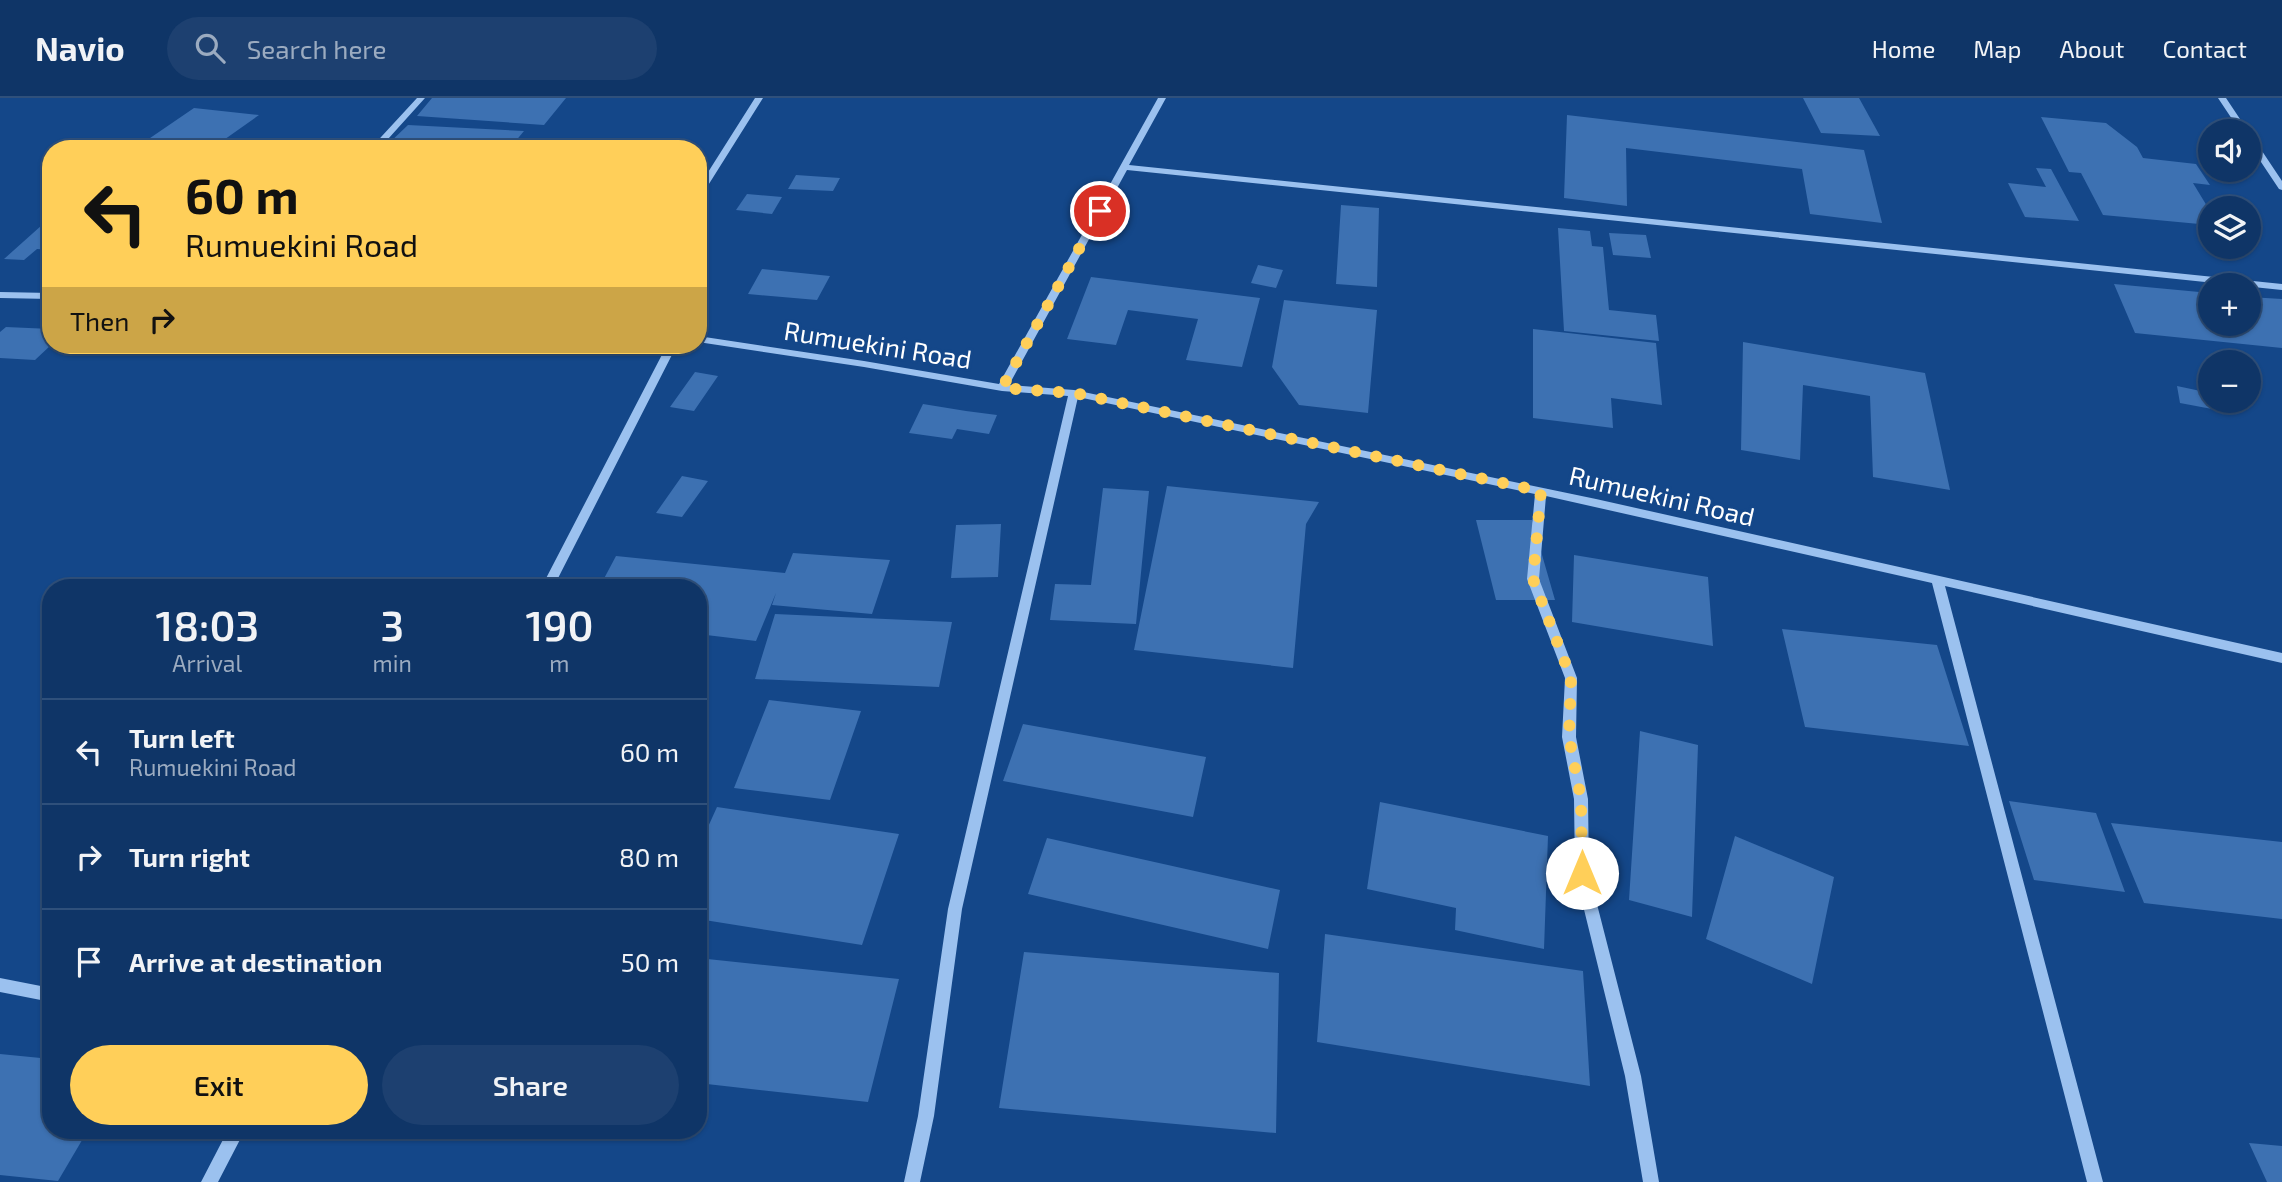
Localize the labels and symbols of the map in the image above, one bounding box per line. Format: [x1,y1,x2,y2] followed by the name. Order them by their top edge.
[1070,181,1130,241] pin
[782,314,974,374] street label: Rumuekini Road
[1566,459,1758,531] street label: Rumuekini Road
[1545,836,1619,910] position arrow

